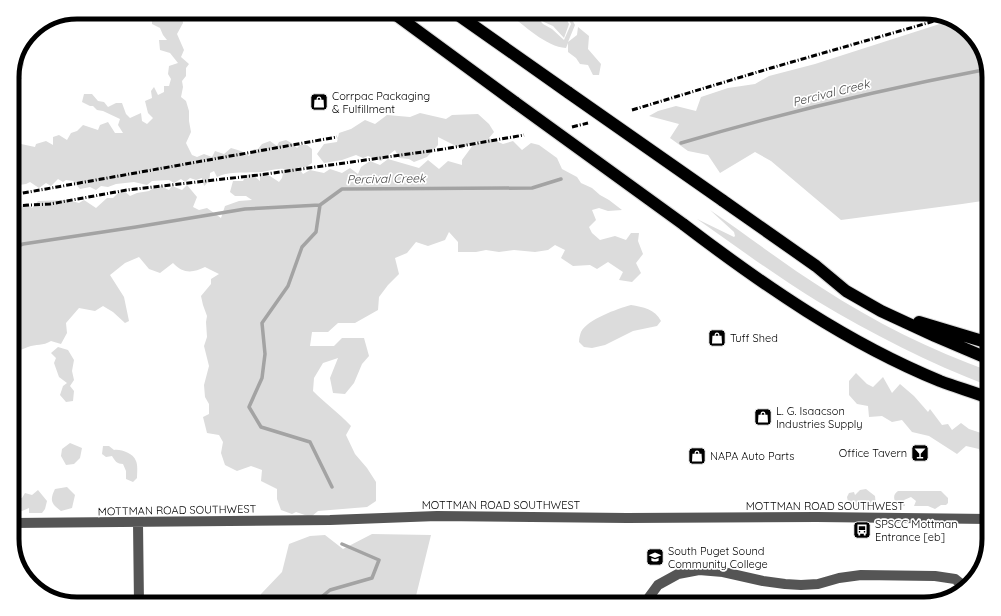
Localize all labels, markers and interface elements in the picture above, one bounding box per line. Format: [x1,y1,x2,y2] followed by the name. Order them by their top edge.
[791,75,872,109] water label: Percival Creek
[332,89,430,116] place label: Corrpac Packaging & Fulfillment
[309,92,329,112] shop icon: Corrpac Packaging & Fulfillment
[346,170,427,187] water label: Percival Creek
[707,328,727,348] shop icon: Tuff Shed
[730,331,778,345] place label: Tuff Shed
[776,404,862,431] place label: L. G. Isaacson Industries Supply
[753,407,773,427] shop icon: L. G. Isaacson Industries Supply
[910,443,930,463] bar icon: Office Tavern
[687,446,707,466] shop icon: NAPA Auto Parts
[839,446,907,460] place label: Office Tavern
[710,449,794,463] place label: NAPA Auto Parts
[422,498,581,512] street label: MOTTMAN ROAD SOUTHWEST
[746,499,905,513] street label: MOTTMAN ROAD SOUTHWEST
[98,502,257,518] street label: MOTTMAN ROAD SOUTHWEST
[875,517,958,544] place label: SPSCC Mottman Entrance [eb]
[852,520,872,540] bus stop icon: SPSCC Mottman Entrance [eb]
[668,544,768,571] place label: South Puget Sound Community College
[645,547,665,567] school or university icon: South Puget Sound Community College

